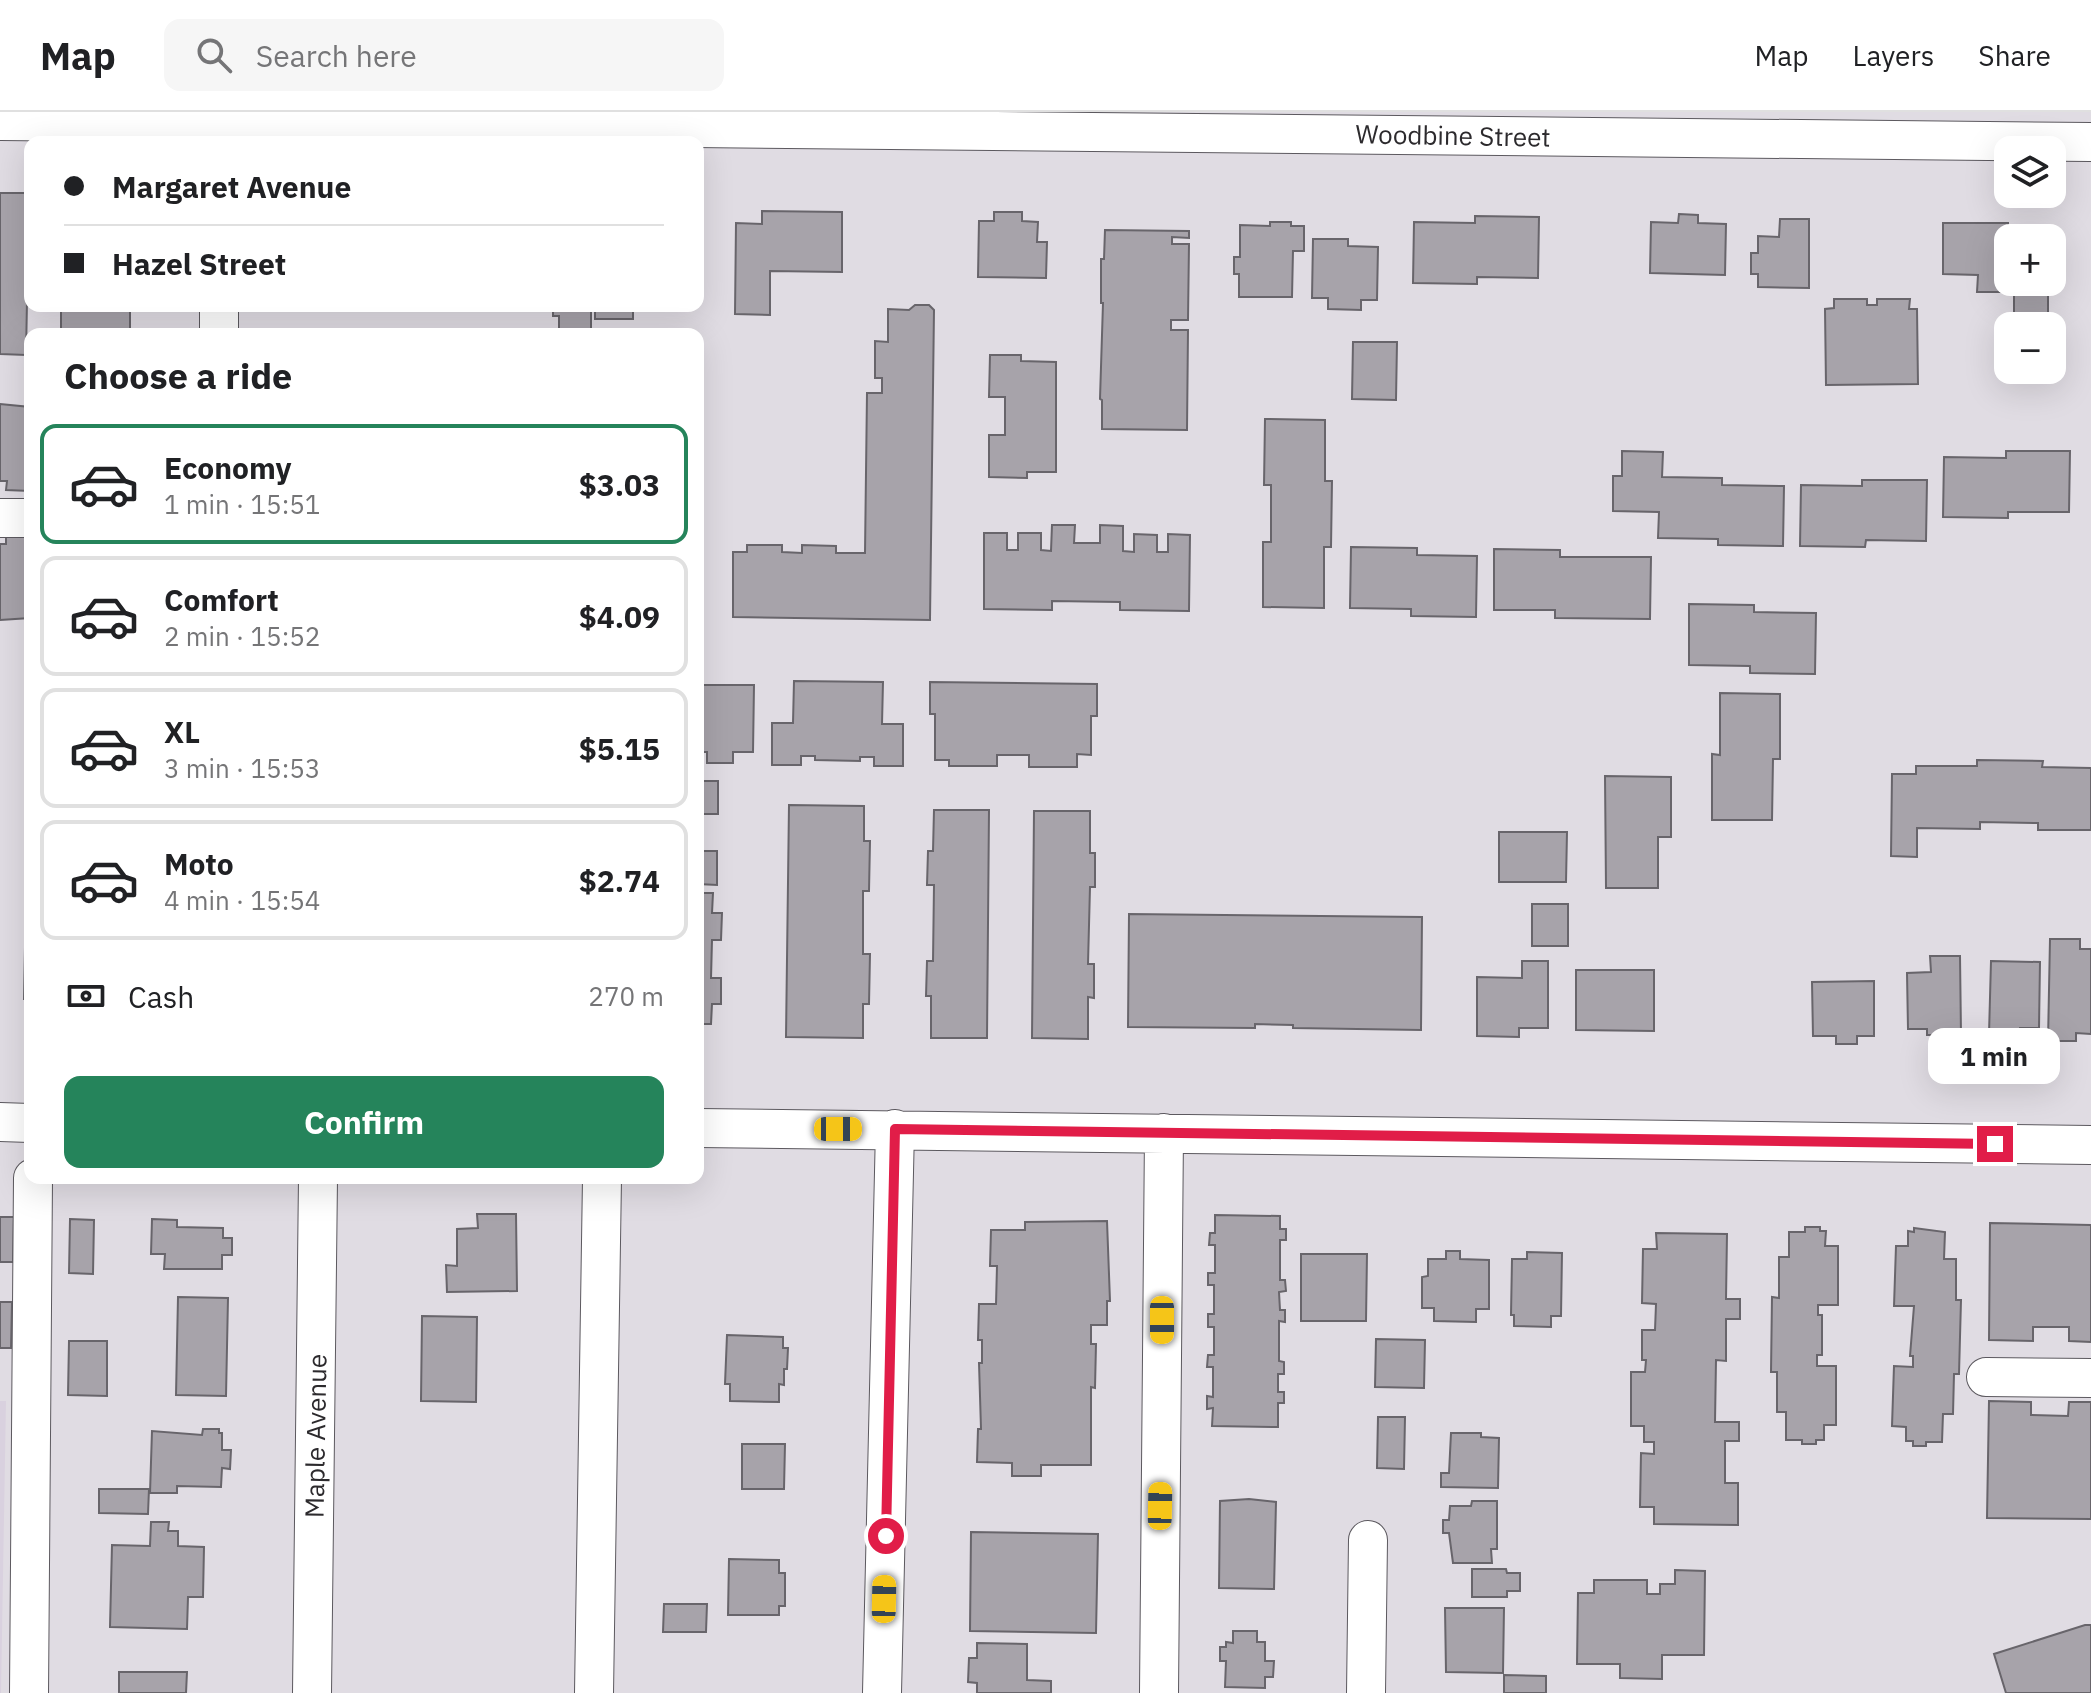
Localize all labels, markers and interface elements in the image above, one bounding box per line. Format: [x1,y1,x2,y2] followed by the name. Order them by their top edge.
[164,19,724,91] search box
[40,31,116,80] text: Map
[192,33,236,77] icon: search
[256,36,417,75] text: Search here
[1754,37,1808,74] text: Map
[1852,37,1934,74] text: Layers
[1978,37,2051,74] text: Share
[1355,116,1551,154] street label: Woodbine Street
[1994,136,2066,384] map controls
[1994,136,2066,208] button: layers
[112,167,351,206] text: Margaret Avenue
[1994,224,2066,296] button: +
[112,244,286,283] text: Hazel Street
[1994,312,2066,384] button: −
[64,352,292,399] text: Choose a ride
[68,448,140,520] icon: car
[164,448,292,487] text: Economy
[579,465,660,504] text: $3.03
[164,487,320,521] text: 1 min · 15:51
[68,580,140,652] icon: car
[164,580,279,619] text: Comfort
[579,597,660,636] text: $4.09
[164,619,320,653] text: 2 min · 15:52
[68,712,140,784] icon: car
[164,712,200,751] text: XL
[579,729,660,768] text: $5.15
[164,751,320,785] text: 3 min · 15:53
[68,844,140,916] icon: car
[164,844,234,883] text: Moto
[579,861,660,900] text: $2.74
[164,883,320,917] text: 4 min · 15:54
[64,974,108,1018] icon: cash
[128,977,194,1016] text: Cash
[588,979,664,1013] text: 270 m
[1929,1028,2061,1084] callout: 1 min
[1960,1039,2028,1073] text: 1 min
[64,1076,664,1168] button: Confirm
[814,1117,862,1141] car
[1977,1126,2013,1162] route end
[1150,1296,1174,1344] car
[297,1354,333,1518] street label: Maple Avenue
[1148,1482,1172,1530] car
[868,1518,904,1554] route start
[872,1575,896,1623] car

